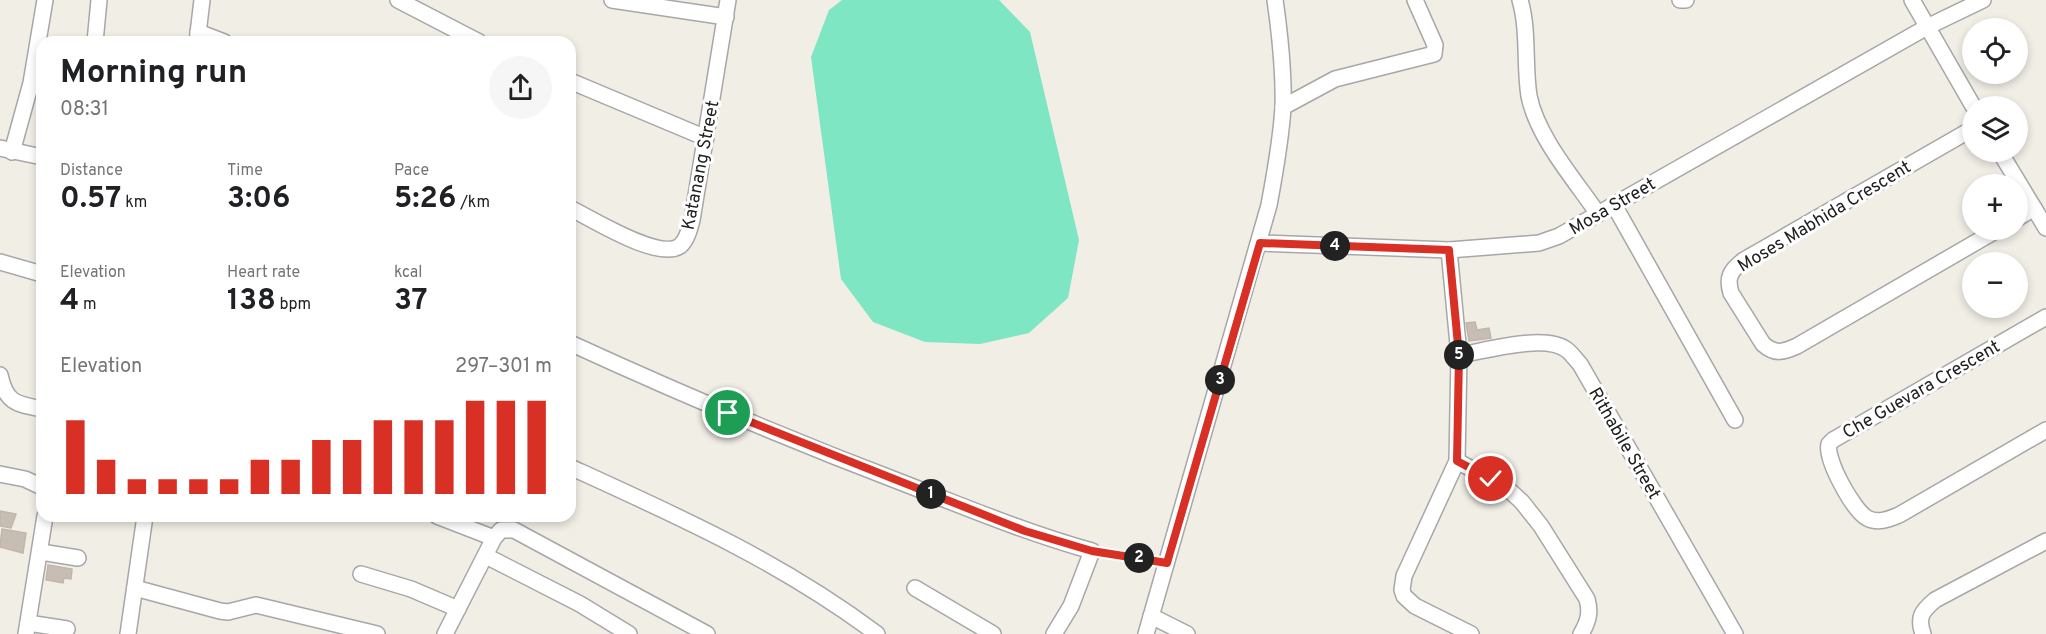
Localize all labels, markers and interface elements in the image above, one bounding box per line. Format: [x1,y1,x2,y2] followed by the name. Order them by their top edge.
[1962,18,2028,318] map controls
[1962,18,2028,84] button: locate
[60,53,247,95] text: Morning run
[489,56,552,119] button: share
[1962,96,2028,162] button: layers
[60,97,109,123] text: 08:31
[678,99,725,232] street label: Katanang Street
[1734,156,1916,278] street label: Moses Mabhida Crescent
[60,161,123,181] text: Distance
[227,161,263,181] text: Time
[394,161,429,181] text: Pace
[1565,173,1660,241] street label: Mosa Street
[1962,174,2028,240] button: +
[60,181,121,218] text: 0.57
[227,181,290,218] text: 3:06
[394,181,456,218] text: 5:26
[121,193,147,213] text: km
[456,193,490,213] text: /km
[1320,231,1350,261] pin: 4
[1330,236,1340,256] text: 4
[1962,252,2028,318] button: −
[60,263,126,283] text: Elevation
[227,263,300,283] text: Heart rate
[394,263,422,283] text: kcal
[60,283,79,320] text: 4
[227,283,276,320] text: 138
[394,283,428,320] text: 37
[79,295,97,315] text: m
[276,295,311,315] text: bpm
[1839,336,2005,445] street label: Che Guevara Crescent
[1444,340,1474,370] pin: 5
[1454,345,1464,365] text: 5
[60,354,142,380] text: Elevation
[455,354,552,380] text: 297–301 m
[1205,365,1235,395] pin: 3
[1215,370,1225,390] text: 3
[1582,384,1665,504] street label: Rithabile Street
[702,387,753,438] pin
[711,396,744,429] icon: arrive
[1465,453,1516,504] pin
[1474,462,1507,495] icon: check
[916,479,946,509] pin: 1
[928,484,934,504] text: 1
[1124,543,1154,573] pin: 2
[1134,548,1144,568] text: 2

